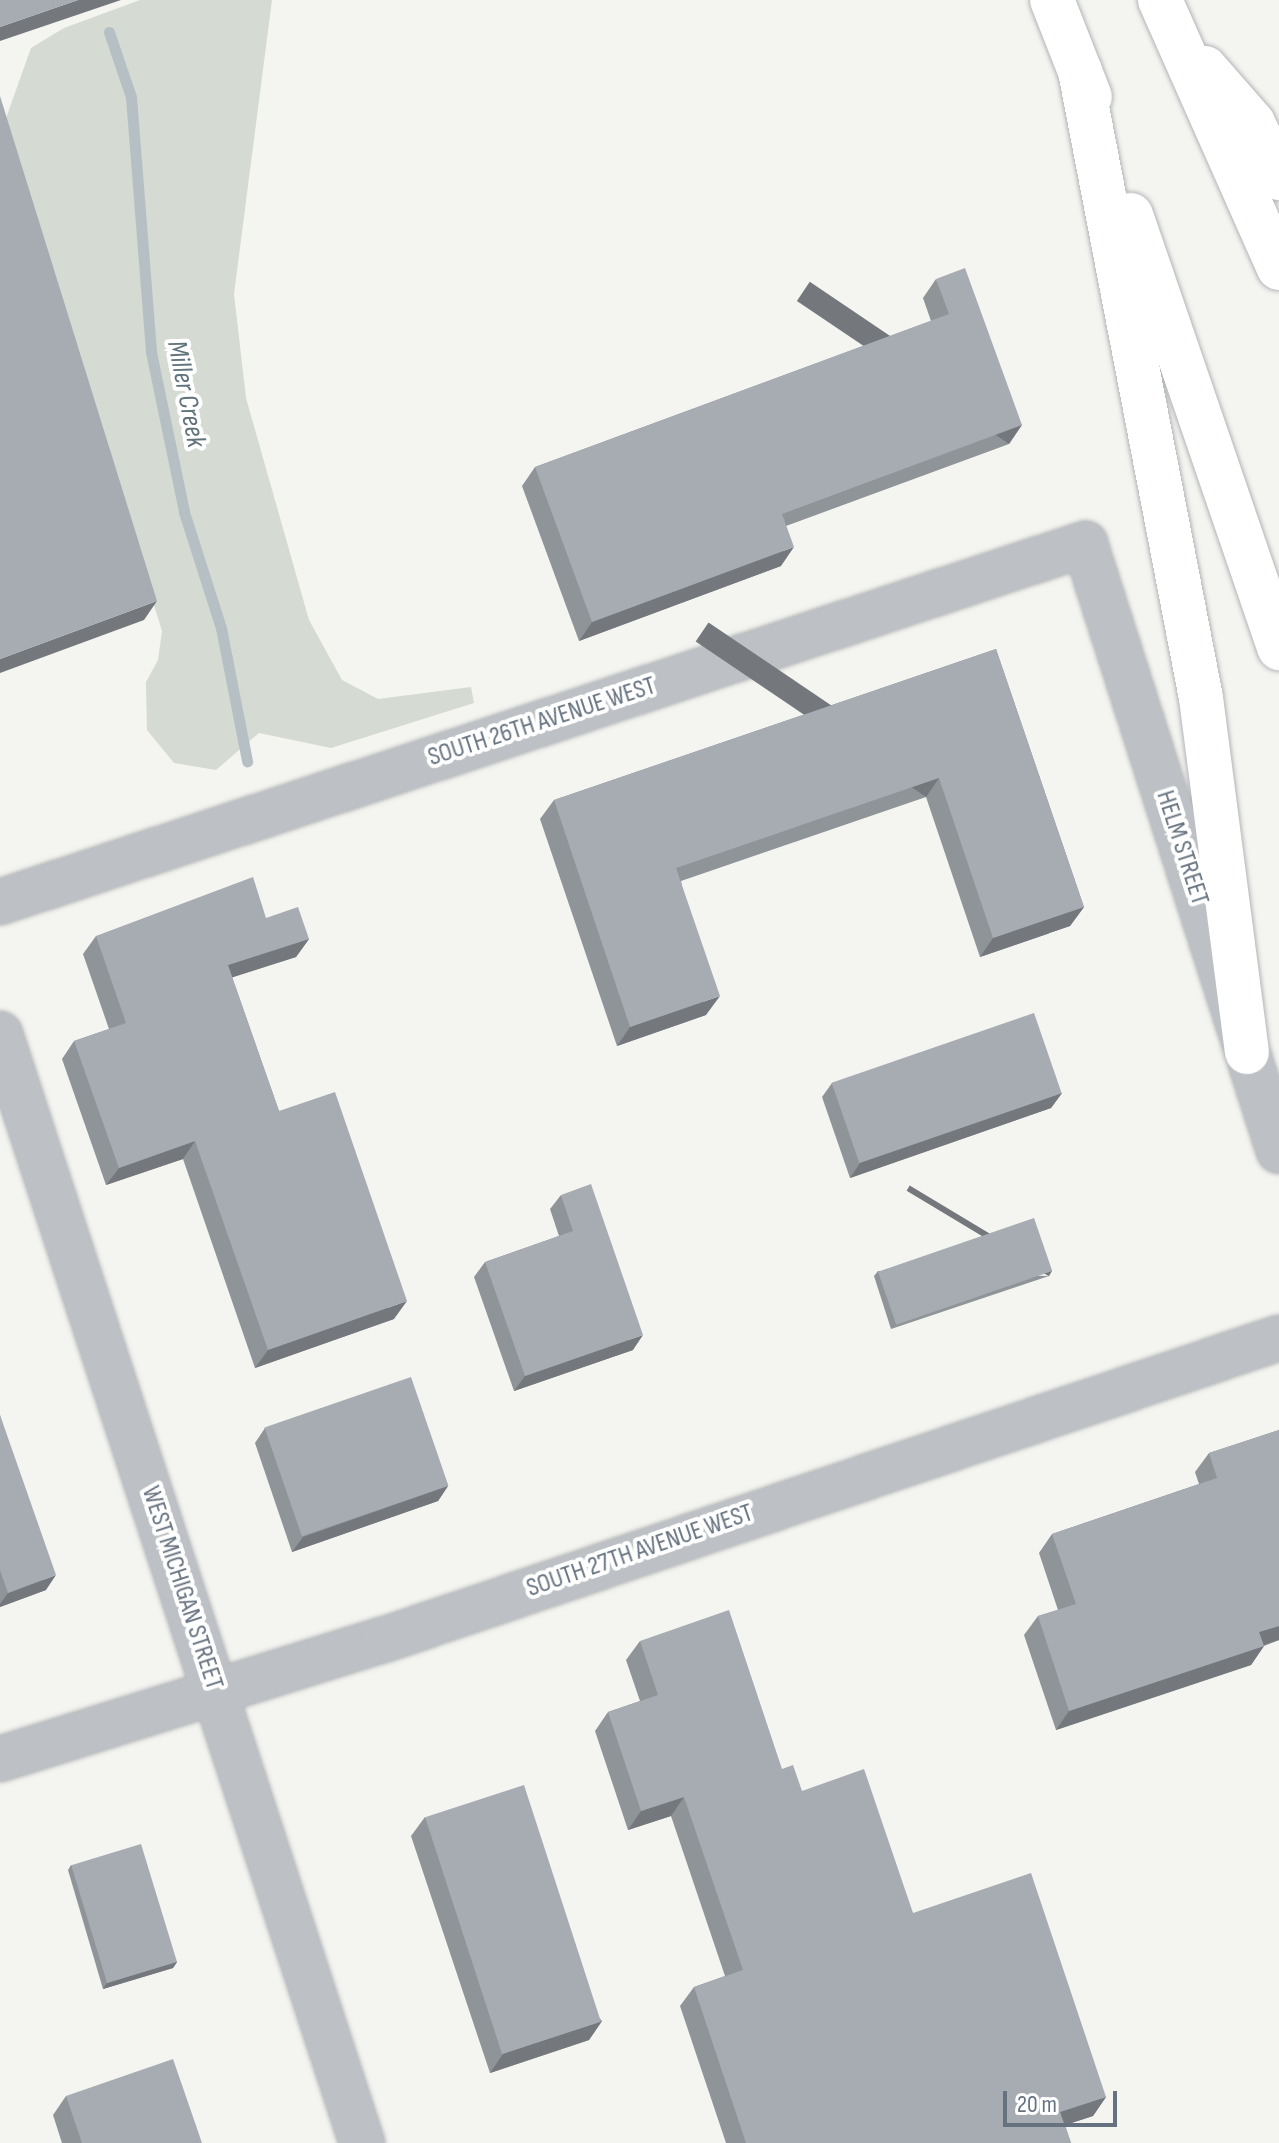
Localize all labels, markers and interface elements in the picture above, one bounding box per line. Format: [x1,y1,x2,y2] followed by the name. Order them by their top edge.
[159,338,213,450] water label: Miller Creek
[424,670,660,774] street label: SOUTH 26TH AVENUE WEST
[1149,787,1215,909] street label: HELM STREET
[134,1482,230,1694] street label: WEST MICHIGAN STREET
[523,1498,757,1604] street label: SOUTH 27TH AVENUE WEST
[1007,2075,1121,2125] scale bar
[1017,2090,1057,2119] text: 20 m

